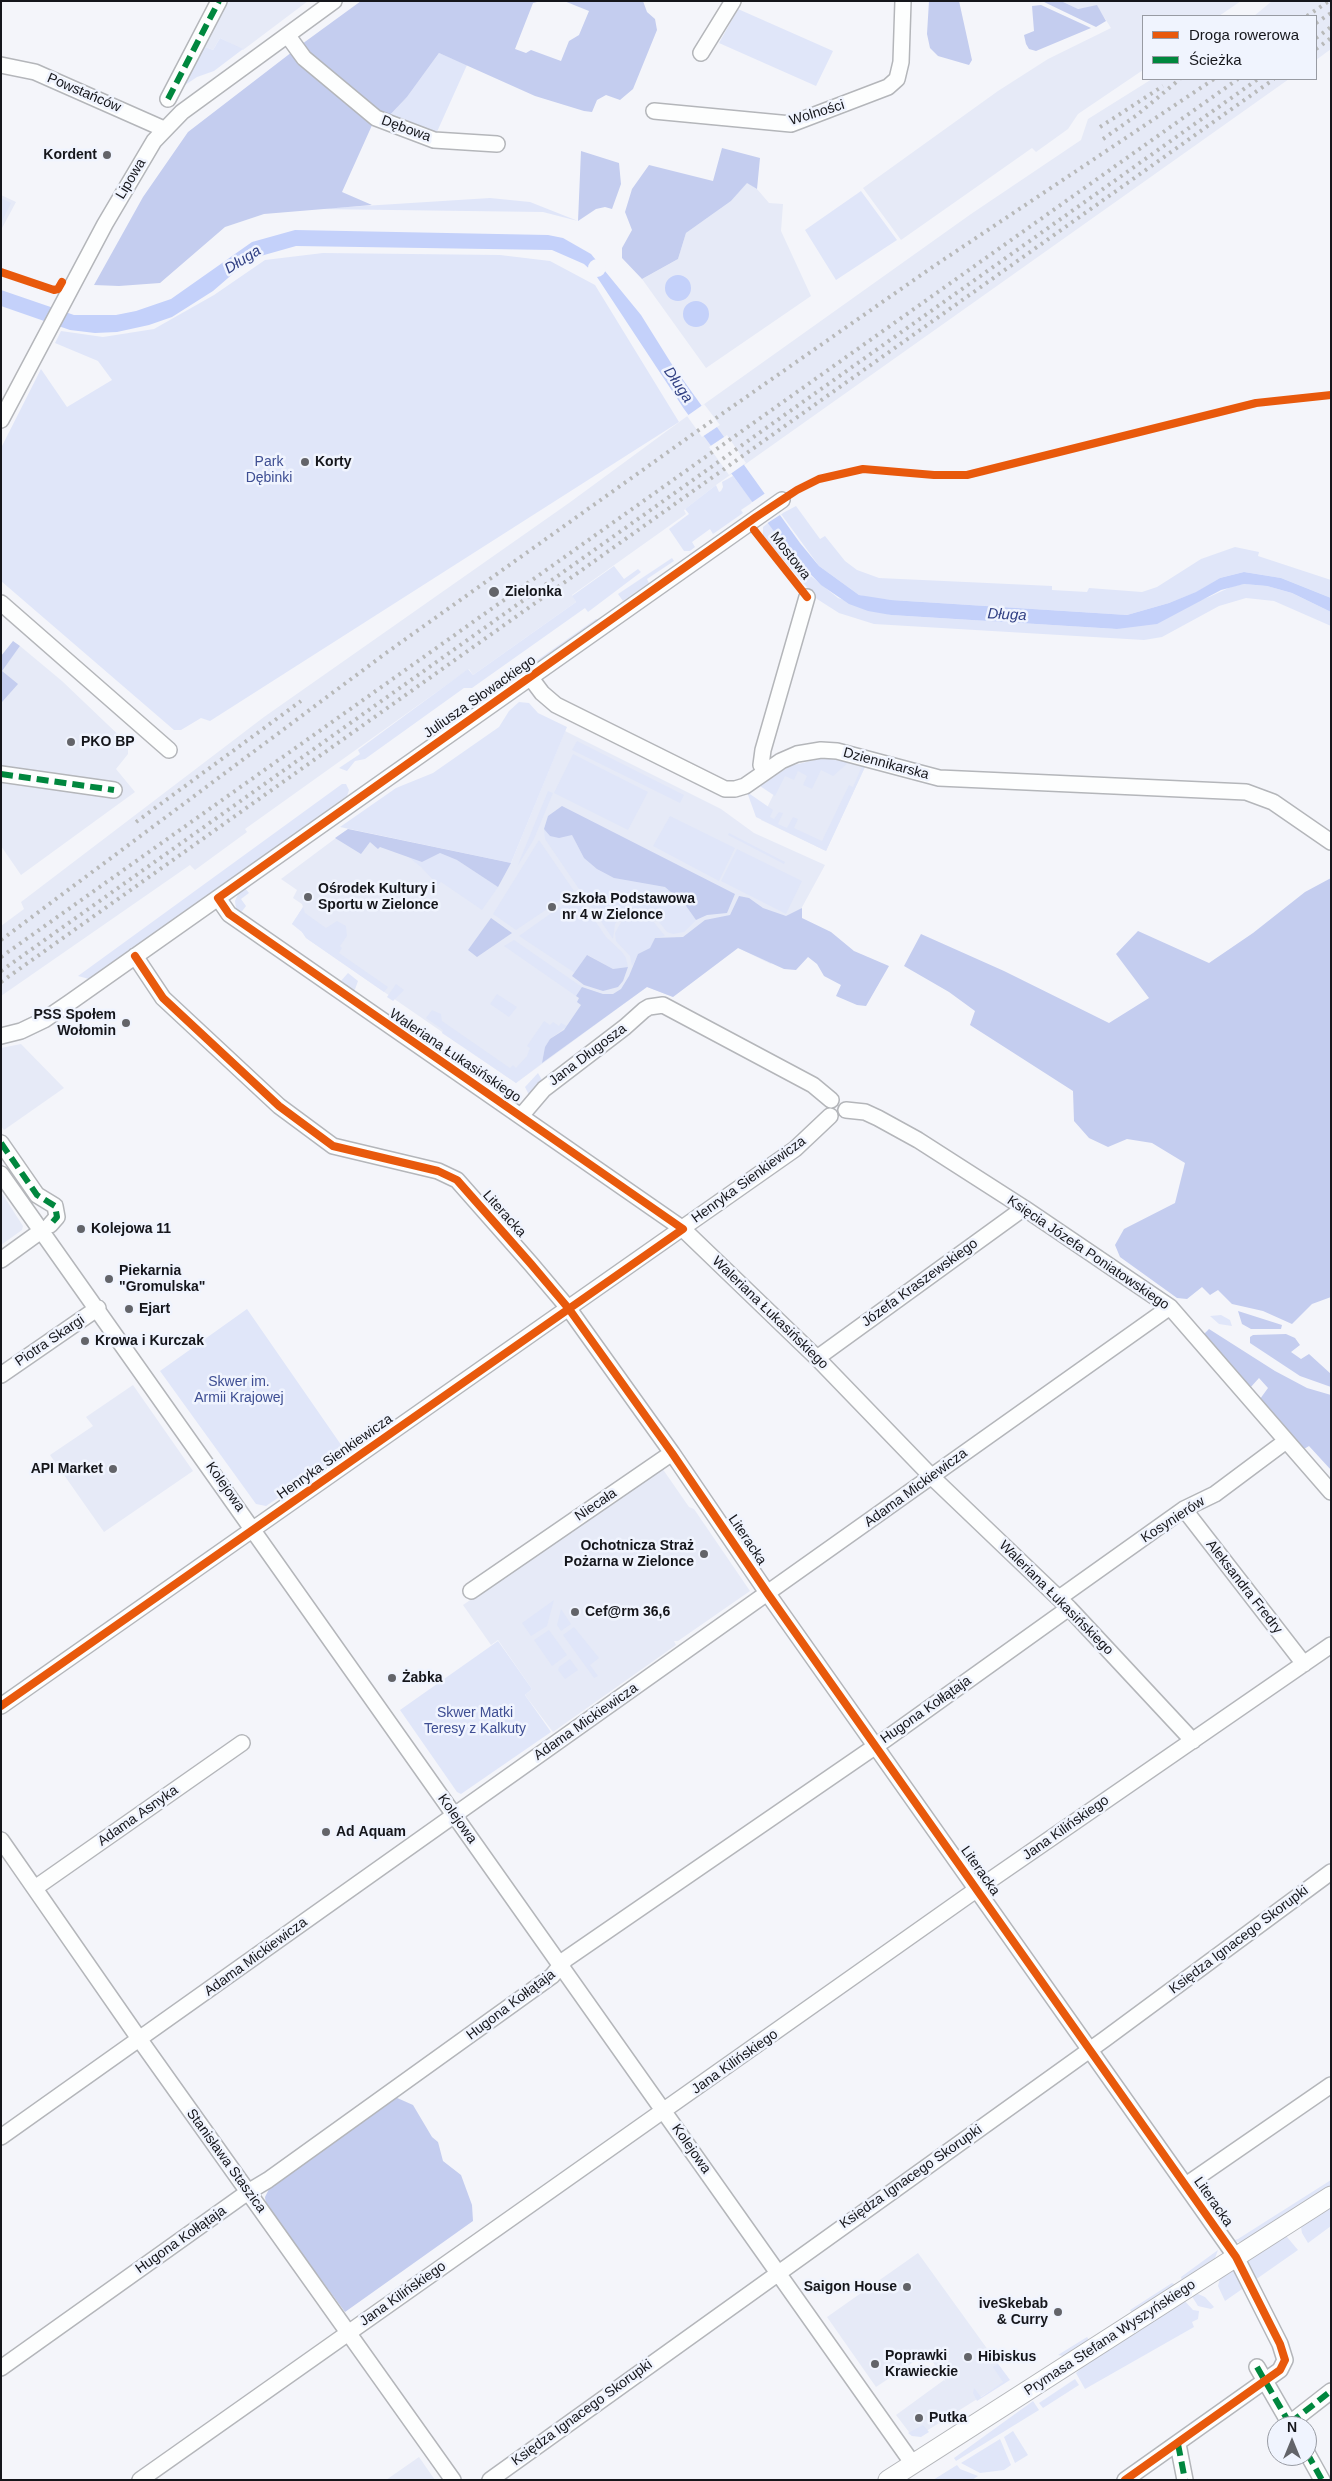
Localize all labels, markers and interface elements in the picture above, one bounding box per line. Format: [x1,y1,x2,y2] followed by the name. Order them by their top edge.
[1142,15,1317,80] legend
[1189,26,1299,43] text: Droga rowerowa
[1189,51,1242,68] text: Ścieżka
[45,70,123,116] street label: Powstańców
[788,97,846,129] street label: Wolności
[379,112,433,146] street label: Dębowa
[43,147,97,163] place label: Kordent
[101,149,113,161] marker: Kordent
[112,156,150,202] street label: Lipowa
[222,242,264,278] water label: Długa
[660,364,696,406] water label: Długa
[246,454,292,487] park label: Park Dębinki
[315,454,352,470] place label: Korty
[299,456,311,468] marker: Korty
[766,529,814,583] street label: Mostowa
[505,584,562,600] place label: Zielonka
[487,585,501,599] marker: Zielonka
[987,605,1027,625] water label: Długa
[421,652,539,742] street label: Juliusza Słowackiego
[81,734,135,750] place label: PKO BP
[65,736,77,748] marker: PKO BP
[841,745,931,783] street label: Dziennikarska
[318,881,439,914] place label: Ośrodek Kultury i Sportu w Zielonce
[302,891,314,903] marker: Ośrodek Kultury i Sportu w Zielonce
[562,891,695,924] place label: Szkoła Podstawowa nr 4 w Zielonce
[546,901,558,913] marker: Szkoła Podstawowa nr 4 w Zielonce
[386,1006,524,1106] street label: Waleriana Łukasińskiego
[34,1007,116,1040] place label: PSS Społem Wołomin
[120,1017,132,1029] marker: PSS Społem Wołomin
[546,1020,630,1090] street label: Jana Długosza
[689,1133,809,1227] street label: Henryka Sienkiewicza
[479,1187,529,1241] street label: Literacka
[1004,1192,1172,1314] street label: Księcia Józefa Poniatowskiego
[91,1221,171,1237] place label: Kolejowa 11
[75,1223,87,1235] marker: Kolejowa 11
[859,1235,981,1331] street label: Józefa Kraszewskiego
[708,1253,832,1373] street label: Waleriana Łukasińskiego
[119,1263,205,1295] place label: Piekarnia "Gromulska"
[103,1273,115,1285] marker: Piekarnia "Gromulska"
[139,1301,170,1317] place label: Ejart
[123,1303,135,1315] marker: Ejart
[12,1312,88,1370] street label: Piotra Skargi
[95,1333,204,1349] place label: Krowa i Kurczak
[79,1335,91,1347] marker: Krowa i Kurczak
[194,1374,284,1406] park label: Skwer im. Armii Krajowej
[274,1411,396,1503] street label: Henryka Sienkiewicza
[861,1445,971,1531] street label: Adama Mickiewicza
[202,1459,248,1515] street label: Kolejowa
[31,1461,103,1477] place label: API Market
[107,1463,119,1475] marker: API Market
[572,1485,620,1525] street label: Niecała
[1138,1493,1208,1547] street label: Kosynierów
[724,1512,770,1568] street label: Literacka
[995,1537,1117,1659] street label: Waleriana Łukasińskiego
[1202,1537,1286,1637] street label: Aleksandra Fredry
[564,1538,694,1570] place label: Ochotnicza Straż Pożarna w Zielonce
[698,1548,710,1560] marker: Ochotnicza Straż Pożarna w Zielonce
[585,1604,670,1620] place label: Cef@rm 36,6
[569,1606,581,1618] marker: Cef@rm 36,6
[402,1670,442,1686] place label: Żabka
[386,1672,398,1684] marker: Żabka
[878,1673,974,1747] street label: Hugona Kołłątaja
[531,1680,641,1764] street label: Adama Mickiewicza
[424,1705,526,1738] park label: Skwer Matki Teresy z Kalkuty
[95,1782,181,1850] street label: Adama Asnyka
[434,1791,480,1847] street label: Kolejowa
[1020,1792,1112,1864] street label: Jana Kilińskiego
[336,1824,406,1840] place label: Ad Aquam
[320,1826,332,1838] marker: Ad Aquam
[957,1843,1003,1899] street label: Literacka
[1166,1882,1312,1998] street label: Księdza Ignacego Skorupki
[201,1914,311,2000] street label: Adama Mickiewicza
[463,1966,559,2044] street label: Hugona Kołłątaja
[689,2026,781,2098] street label: Jana Kilińskiego
[183,2106,269,2216] street label: Stanisława Staszica
[668,2121,714,2177] street label: Kolejowa
[837,2121,985,2233] street label: Księdza Ignacego Skorupki
[1190,2174,1236,2230] street label: Literacka
[133,2203,229,2277] street label: Hugona Kołłątaja
[357,2258,449,2330] street label: Jana Kilińskiego
[1021,2276,1199,2400] street label: Prymasa Stefana Wyszyńskiego
[804,2279,897,2295] place label: Saigon House
[901,2281,913,2293] marker: Saigon House
[979,2296,1048,2328] place label: iveSkebab & Curry
[1052,2306,1064,2318] marker: iveSkebab & Curry
[885,2348,958,2380] place label: Poprawki Krawieckie
[978,2349,1036,2365] place label: Hibiskus
[962,2351,974,2363] marker: Hibiskus
[508,2356,656,2470] street label: Księdza Ignacego Skorupki
[869,2358,881,2370] marker: Poprawki Krawieckie
[929,2410,967,2426] place label: Putka
[913,2412,925,2424] marker: Putka
[1267,2416,1317,2466] north arrow
[1287,2419,1297,2435] text: N

